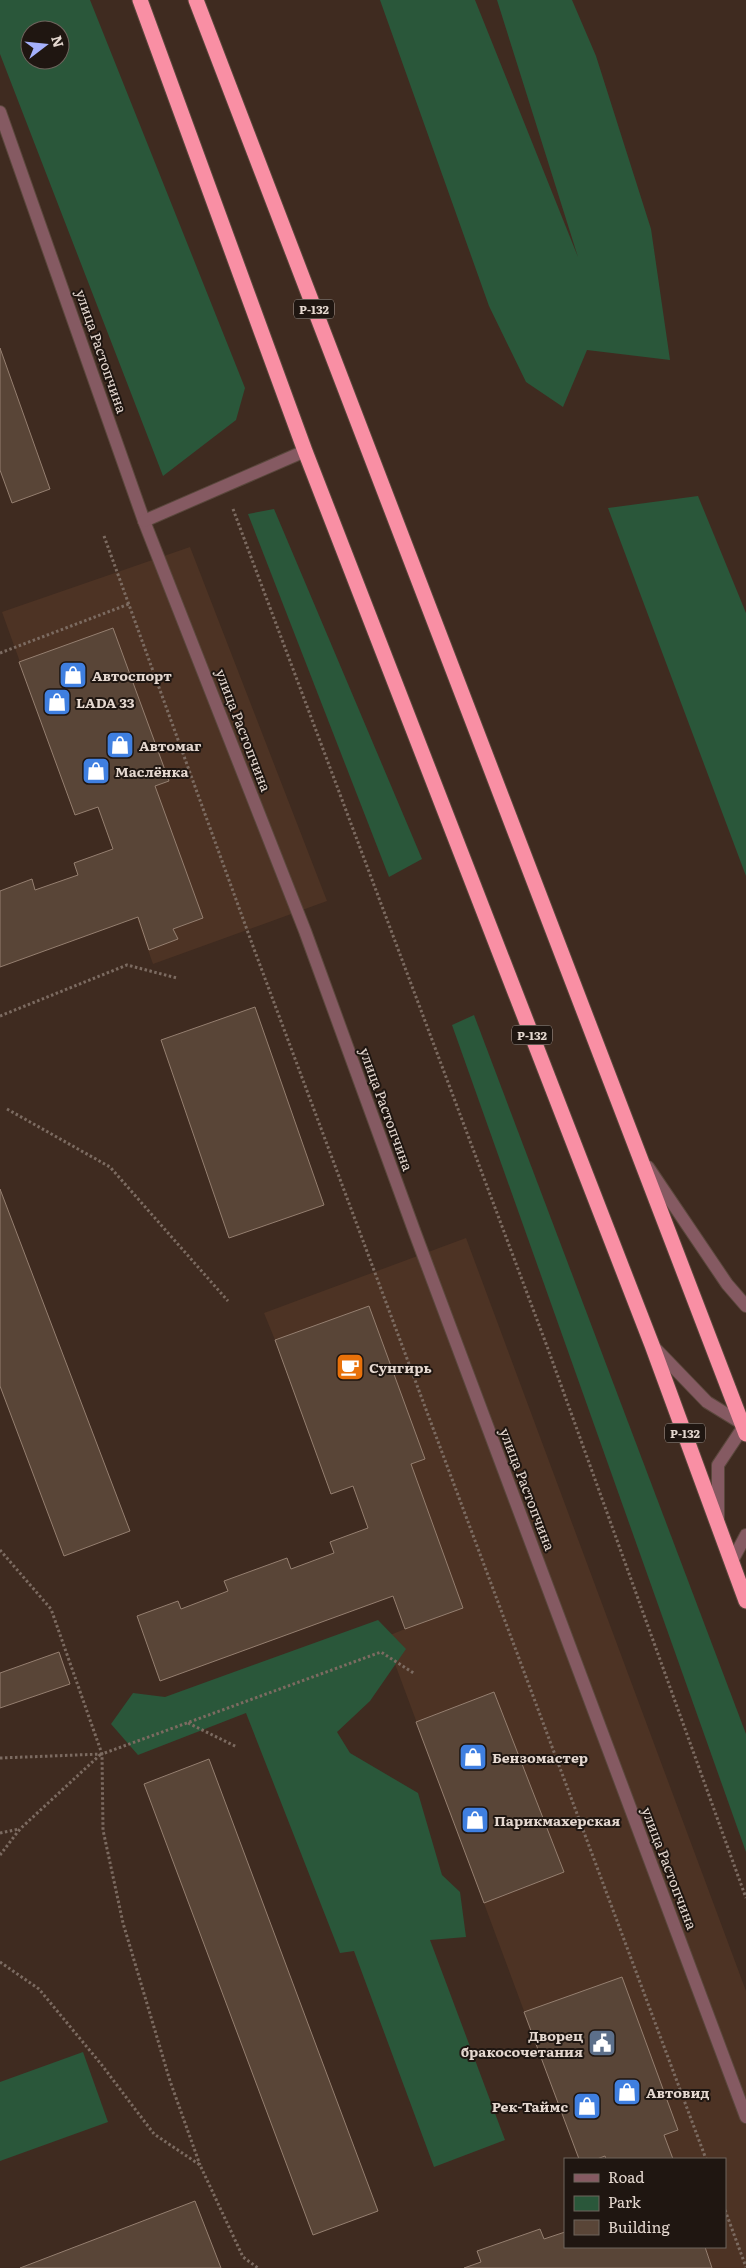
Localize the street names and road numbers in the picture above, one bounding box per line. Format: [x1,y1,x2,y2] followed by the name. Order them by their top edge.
[71,286,133,416] street label: улица Растопчина
[294,300,334,318] road number: Р-132
[211,666,277,795] street label: улица Растопчина
[512,1026,552,1044] road number: Р-132
[355,1045,419,1174] street label: улица Растопчина
[665,1424,705,1442] road number: Р-132
[495,1425,561,1554] street label: улица Растопчина
[637,1804,703,1933] street label: улица Растопчина

